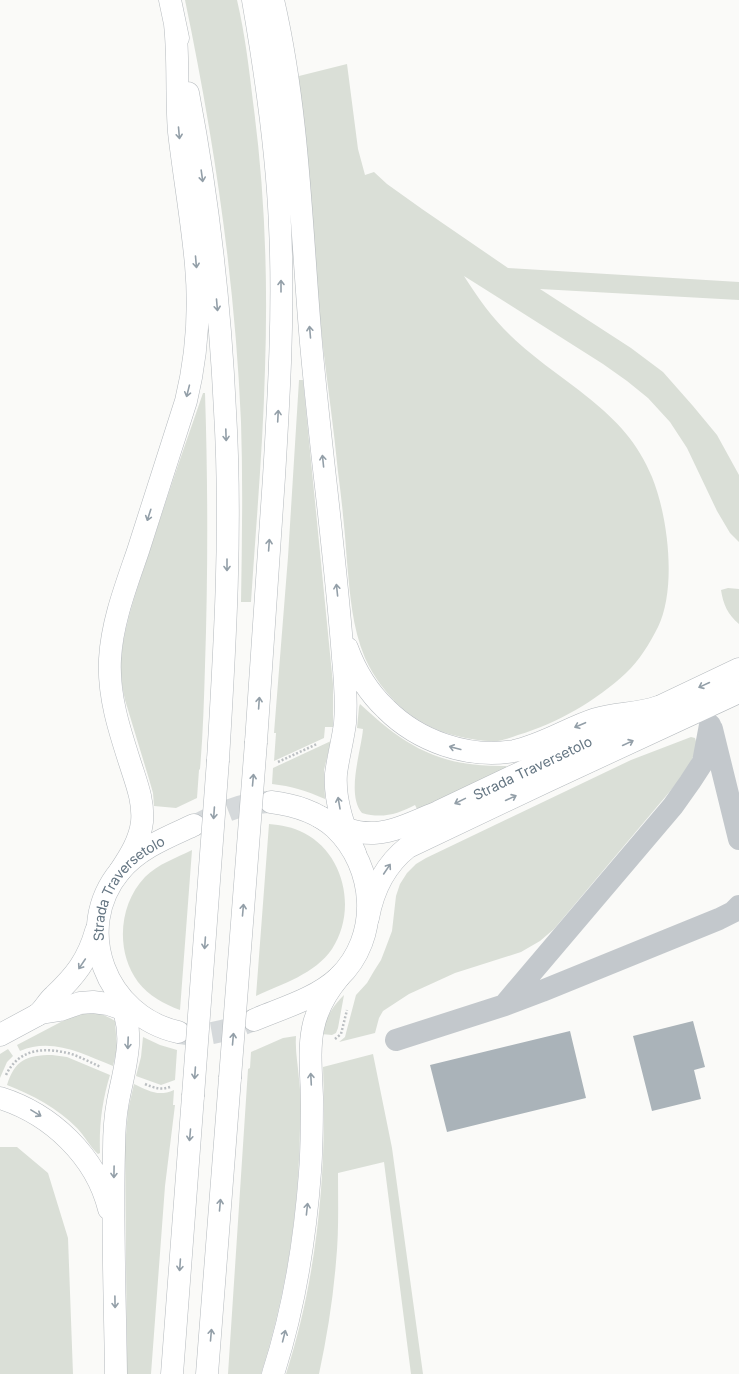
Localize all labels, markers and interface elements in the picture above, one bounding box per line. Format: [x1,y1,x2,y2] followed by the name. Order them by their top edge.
[175,126,183,139] one-way arrow
[198,169,206,182] one-way arrow
[192,255,199,268] one-way arrow
[277,280,285,293] one-way arrow
[214,298,221,311] one-way arrow
[306,326,314,339] one-way arrow
[184,385,192,398] one-way arrow
[274,410,281,423] one-way arrow
[222,428,230,441] one-way arrow
[320,455,327,468] one-way arrow
[145,509,152,522] one-way arrow
[266,539,273,552] one-way arrow
[223,558,231,571] one-way arrow
[333,584,341,597] one-way arrow
[698,682,710,689] one-way arrow
[255,697,262,710] one-way arrow
[575,722,587,730] one-way arrow
[470,732,594,803] street label: Strada Traversetolo
[622,739,634,746] one-way arrow
[449,744,462,751] one-way arrow
[250,774,257,787] one-way arrow
[504,794,516,801] one-way arrow
[334,797,342,810] one-way arrow
[454,798,466,805] one-way arrow
[211,806,218,819] one-way arrow
[89,832,167,942] street label: Strada Traversetolo
[383,864,391,875] one-way arrow
[240,904,247,917] one-way arrow
[201,936,208,949] one-way arrow
[78,959,86,970] one-way arrow
[230,1033,237,1046] one-way arrow
[125,1036,132,1049] one-way arrow
[191,1066,198,1079] one-way arrow
[307,1073,314,1086] one-way arrow
[30,1110,42,1118] one-way arrow
[186,1128,193,1141] one-way arrow
[110,1165,118,1178] one-way arrow
[217,1199,224,1212] one-way arrow
[303,1203,311,1216] one-way arrow
[177,1258,184,1271] one-way arrow
[111,1295,119,1308] one-way arrow
[207,1329,214,1342] one-way arrow
[281,1330,288,1343] one-way arrow

